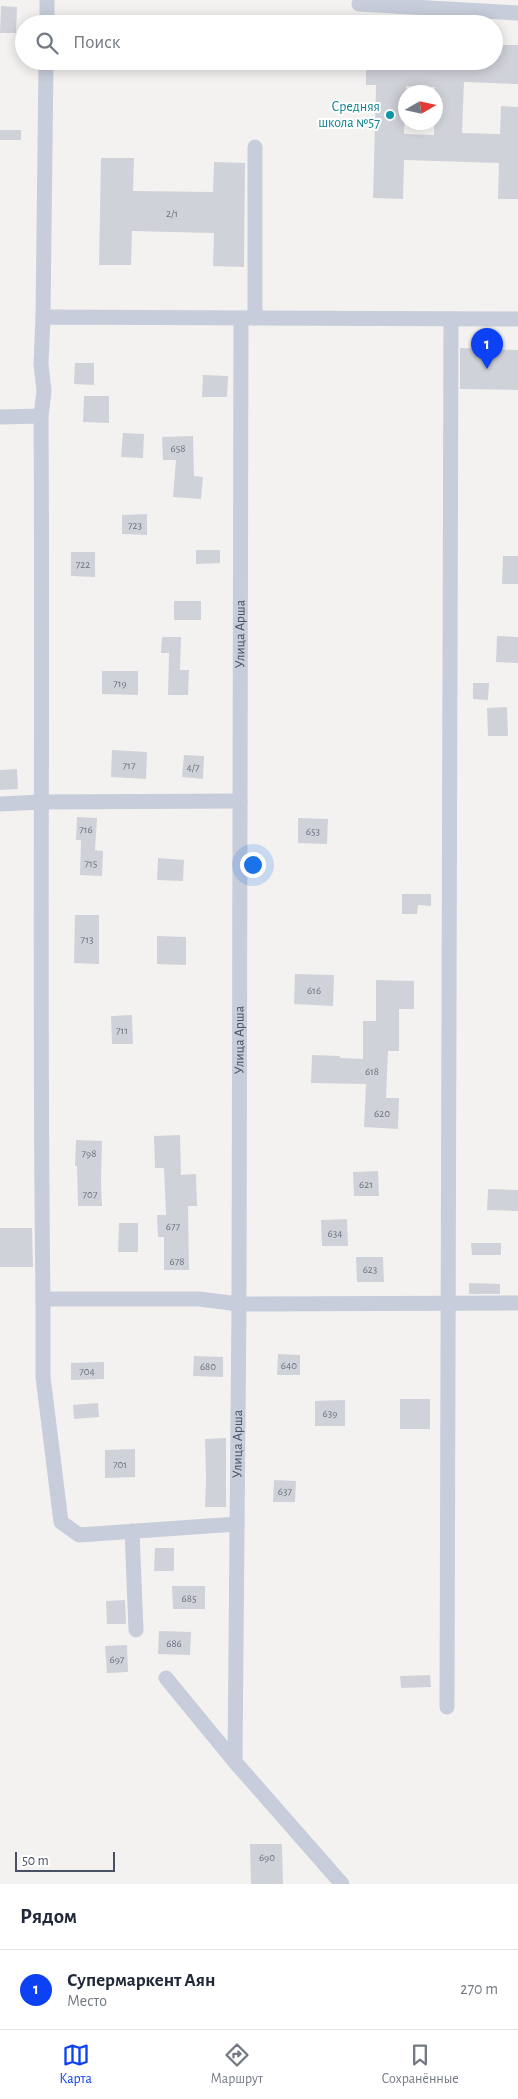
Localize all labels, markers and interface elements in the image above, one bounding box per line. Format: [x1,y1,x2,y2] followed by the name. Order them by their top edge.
[15,15,503,70] search box
[33,29,61,57] icon: search
[73,33,120,52] text: Поиск
[398,85,443,130] north arrow
[318,100,380,130] place label: Средняя школа №57
[384,109,396,121] marker: Средняя школа №57
[166,208,178,219] house number: 2/1
[471,328,503,369] pin: 1
[171,443,185,454] house number: 658
[128,520,143,531] house number: 723
[76,559,90,570] house number: 722
[233,599,247,668] street label: Улица Арша
[113,678,127,689] house number: 719
[123,760,136,771] house number: 717
[186,762,200,773] house number: 4/7
[79,824,93,835] house number: 716
[306,826,321,837] house number: 653
[240,852,266,878] your location
[85,858,98,869] house number: 715
[81,934,94,945] house number: 713
[307,985,321,996] house number: 616
[232,1005,247,1074] street label: Улица Арша
[116,1025,128,1036] house number: 711
[365,1066,379,1077] house number: 618
[374,1108,390,1119] house number: 620
[82,1148,96,1159] house number: 798
[359,1179,373,1190] house number: 621
[83,1189,98,1200] house number: 707
[166,1221,181,1232] house number: 677
[328,1228,343,1239] house number: 634
[170,1256,184,1267] house number: 678
[363,1264,378,1275] house number: 623
[281,1360,297,1371] house number: 640
[200,1361,216,1372] house number: 680
[79,1366,95,1377] house number: 704
[323,1408,337,1419] house number: 639
[230,1409,245,1478] street label: Улица Арша
[113,1459,127,1470] house number: 701
[278,1486,293,1497] house number: 637
[182,1593,197,1604] house number: 685
[166,1638,182,1649] house number: 686
[110,1654,125,1665] house number: 697
[15,1849,115,1872] scale bar
[259,1852,275,1863] house number: 690
[22,1854,49,1868] text: 50 m
[20,1906,77,1927] text: Рядом
[67,1971,215,1990] text: Супермаркент Аян
[33,1981,39,1997] text: 1
[460,1981,498,1997] text: 270 m
[67,1993,107,2009] text: Место
[59,2041,92,2088] tab: Карта
[210,2041,263,2088] tab: Маршрут
[381,2041,459,2088] tab: Сохранённые

